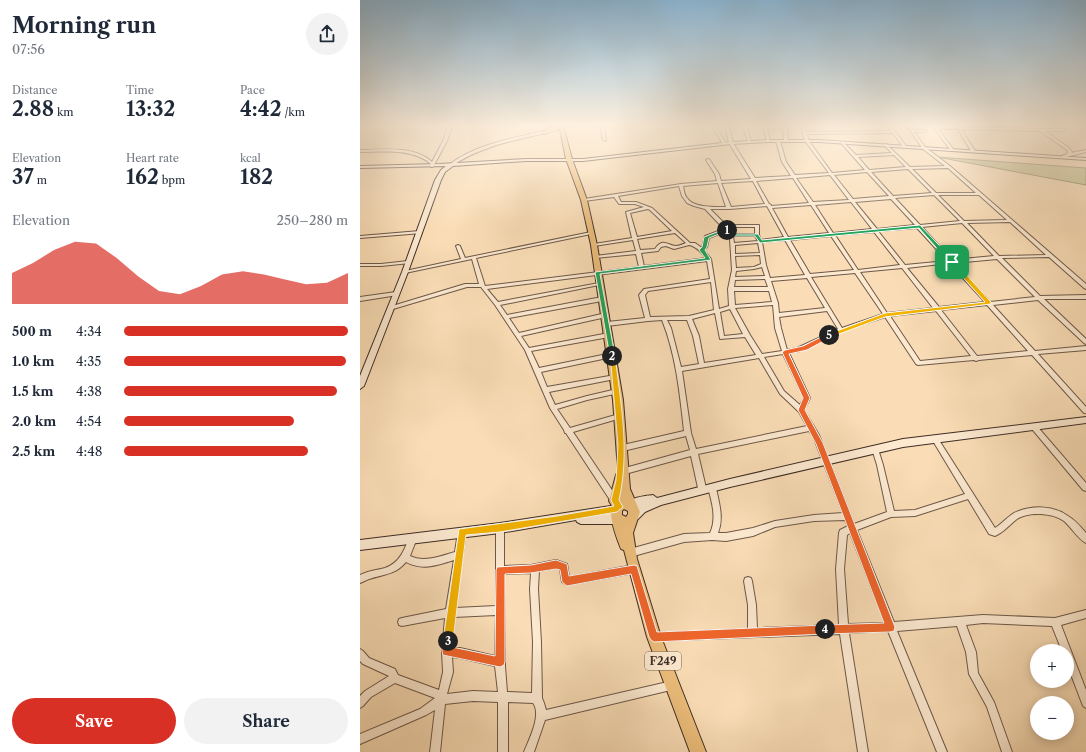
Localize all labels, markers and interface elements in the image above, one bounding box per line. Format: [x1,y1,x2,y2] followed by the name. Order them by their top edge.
[12,12,156,39] text: Morning run
[306,13,348,55] button: share
[12,41,45,57] text: 07:56
[12,83,58,97] text: Distance
[126,83,154,97] text: Time
[240,83,265,97] text: Pace
[12,97,54,121] text: 2.88
[126,97,175,121] text: 13:32
[240,97,281,121] text: 4:42
[54,105,74,119] text: km
[281,105,305,119] text: /km
[12,151,61,165] text: Elevation
[126,151,179,165] text: Heart rate
[240,151,261,165] text: kcal
[12,165,34,189] text: 37
[126,165,159,189] text: 162
[240,165,273,189] text: 182
[34,173,47,187] text: m
[159,173,185,187] text: bpm
[12,212,70,228] text: Elevation
[277,212,348,228] text: 250–280 m
[717,220,737,240] pin: 1
[725,223,729,237] text: 1
[935,245,969,279] pin
[941,251,963,273] icon: arrive
[12,323,52,339] text: 500 m
[76,323,102,339] text: 4:34
[819,325,839,345] pin: 5
[826,328,832,342] text: 5
[602,346,622,366] pin: 2
[609,349,615,363] text: 2
[12,353,54,369] text: 1.0 km
[76,353,101,369] text: 4:35
[12,383,53,399] text: 1.5 km
[76,383,102,399] text: 4:38
[12,413,56,429] text: 2.0 km
[76,413,102,429] text: 4:54
[12,443,55,459] text: 2.5 km
[76,443,102,459] text: 4:48
[815,619,835,639] pin: 4
[822,622,828,636] text: 4
[438,631,458,651] pin: 3
[445,634,451,648] text: 3
[1030,644,1074,740] map controls
[1030,644,1074,688] button: +
[645,652,681,670] road number: F249
[1030,696,1074,740] button: −
[12,698,176,744] button: Save
[184,698,348,744] button: Share

